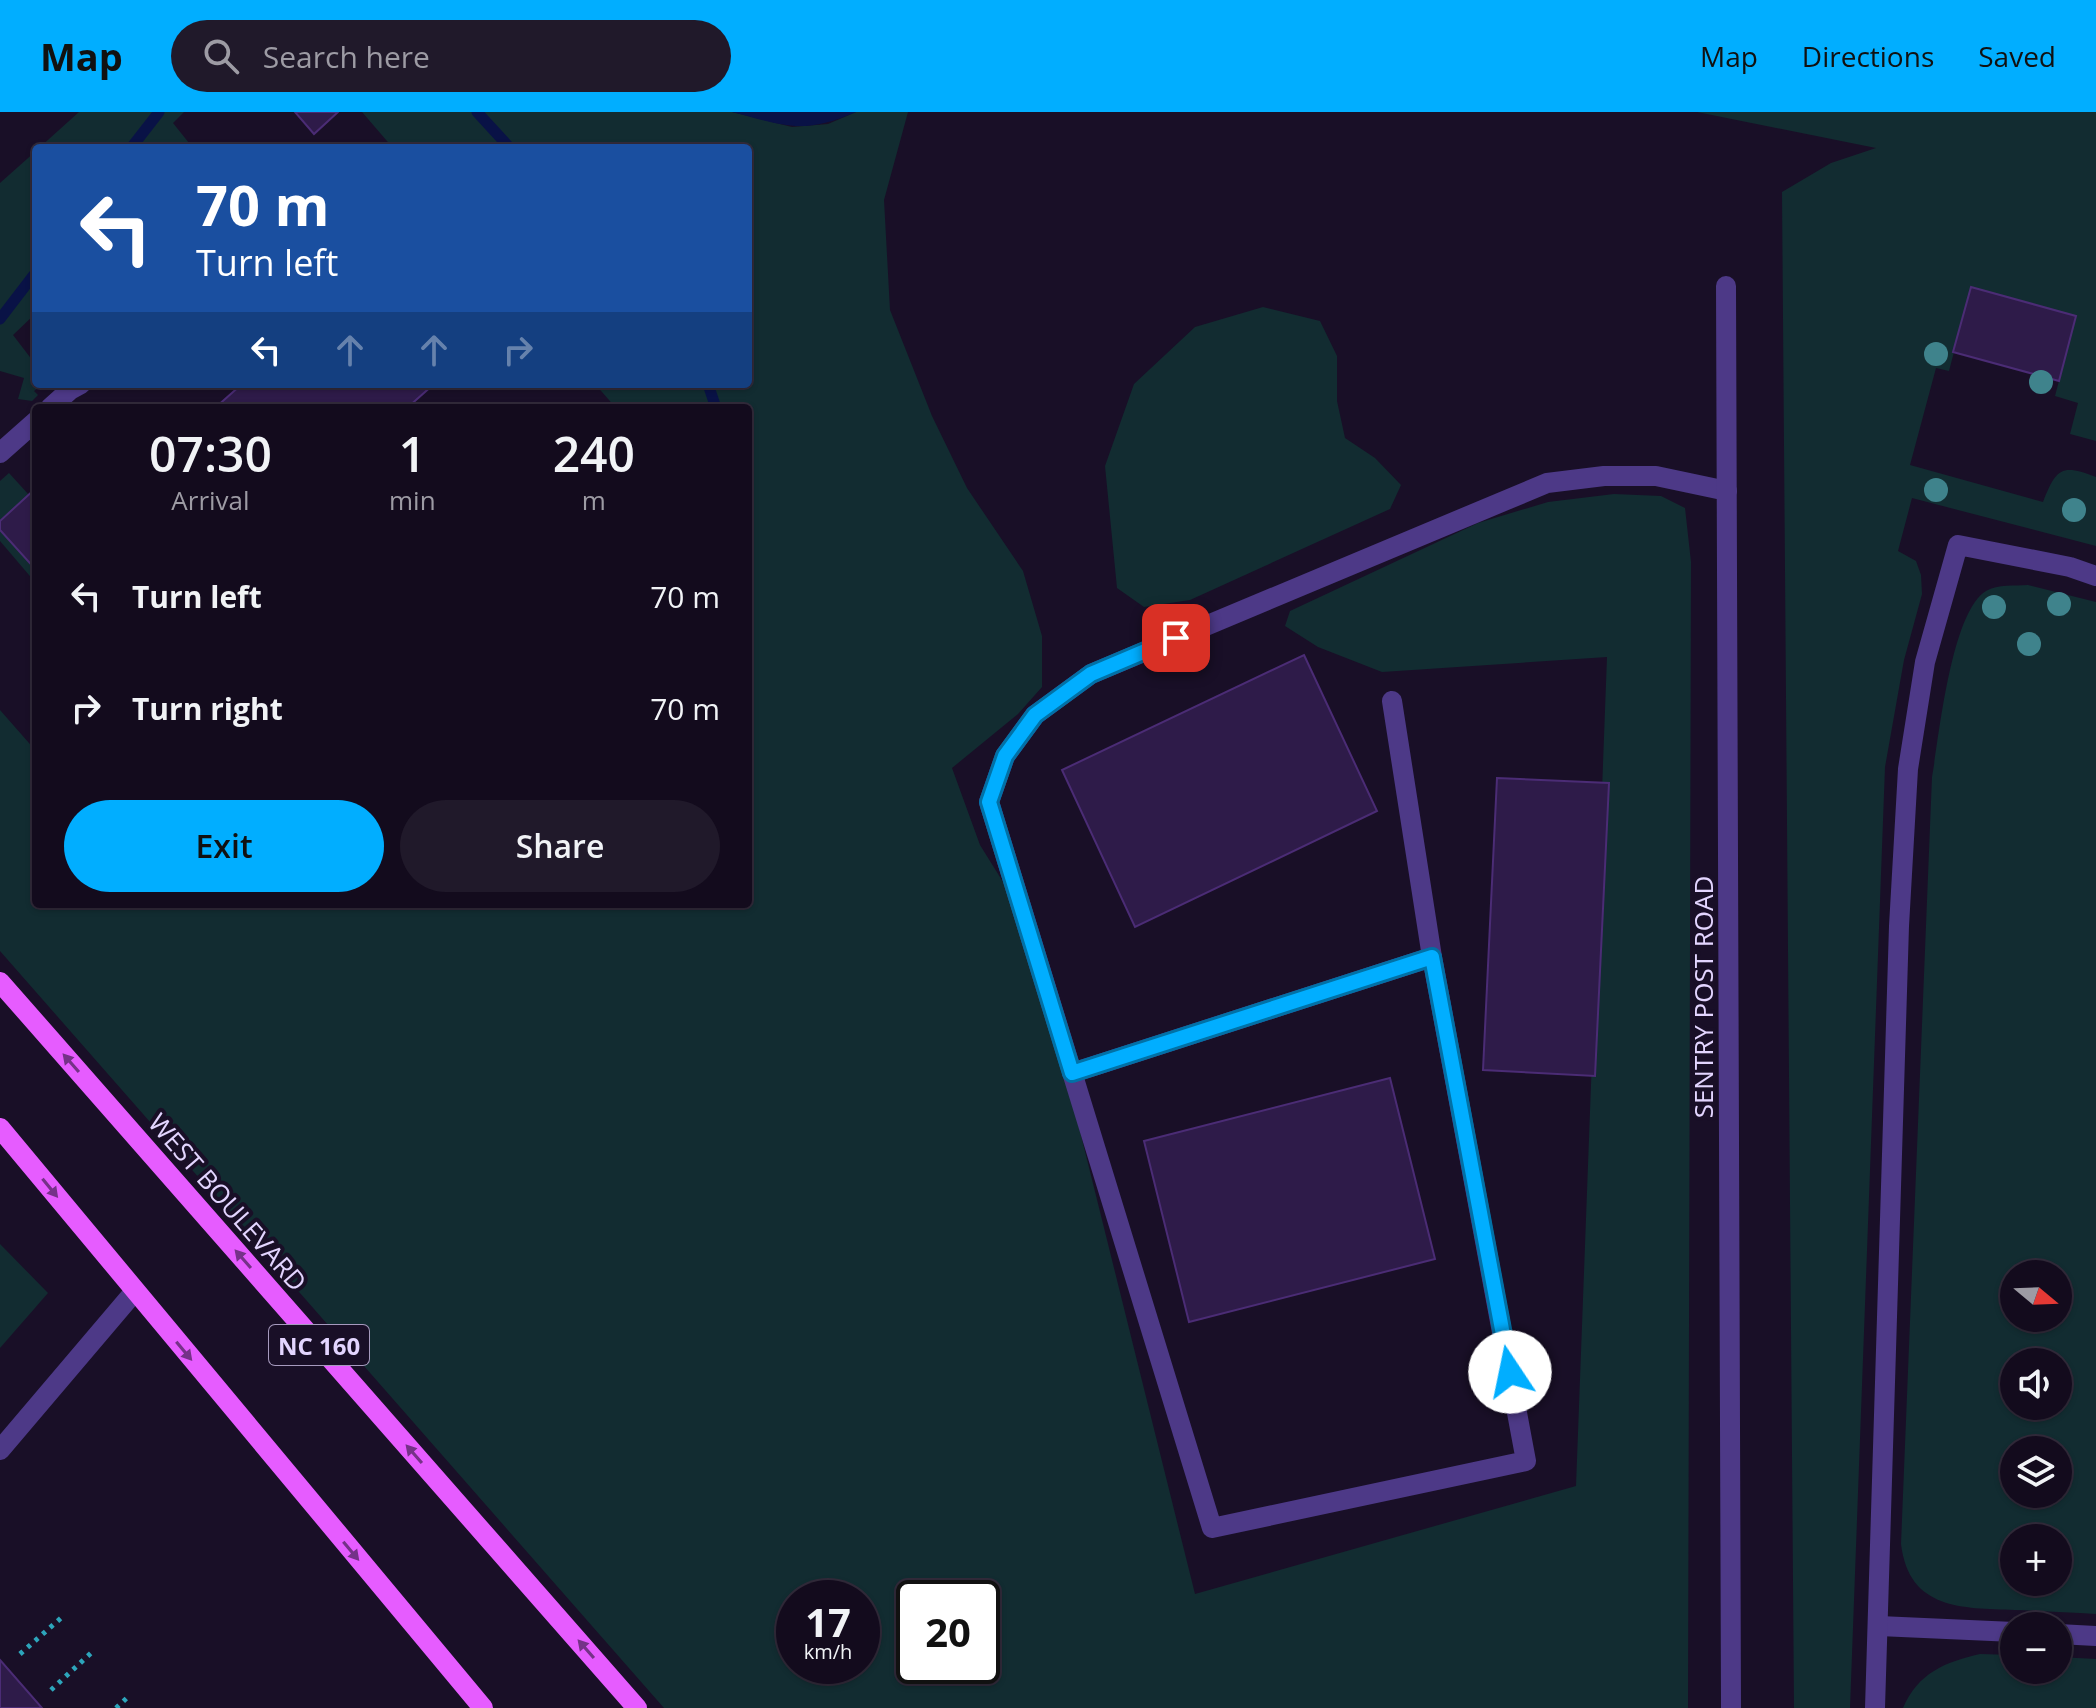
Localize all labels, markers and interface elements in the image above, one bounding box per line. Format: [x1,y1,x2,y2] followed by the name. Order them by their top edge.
[171,20,731,92] search box
[40,30,123,82] text: Map
[199,34,243,78] icon: search
[263,36,430,77] text: Search here
[1700,37,1758,75] text: Map
[1802,37,1934,75] text: Directions
[1978,37,2056,75] text: Saved
[196,166,330,242] text: 70 m
[64,176,168,280] icon: left
[196,238,338,287] text: Turn left
[244,328,288,372] icon: left
[328,328,372,372] icon: ahead
[412,328,456,372] icon: ahead
[496,328,540,372] icon: right
[149,421,272,486] text: 07:30
[399,421,426,486] text: 1
[553,421,635,486] text: 240
[171,482,250,518] text: Arrival
[389,482,436,518] text: min
[582,482,606,518] text: m
[64,574,108,618] icon: left
[132,576,262,617] text: Turn left
[650,576,720,617] text: 70 m
[1142,604,1210,672] pin
[1154,616,1198,660] icon: arrive
[64,686,108,730] icon: right
[132,688,283,729] text: Turn right
[650,688,720,729] text: 70 m
[64,800,384,892] button: Exit
[400,800,720,892] button: Share
[1685,876,1721,1118] street label: SENTRY POST ROAD
[63,1054,80,1074] one-way arrow
[141,1105,315,1299] street label: WEST BOULEVARD
[41,1178,57,1198] one-way arrow
[235,1249,252,1269] one-way arrow
[2000,1260,2072,1332] north arrow
[2000,1260,2072,1684] map controls
[269,1325,369,1365] road number: NC 160
[1468,1330,1552,1414] position arrow
[175,1341,192,1361] one-way arrow
[2000,1348,2072,1420] button: sound
[2000,1436,2072,1508] button: layers
[406,1444,424,1463] one-way arrow
[2000,1524,2072,1596] button: +
[342,1540,359,1560] one-way arrow
[896,1580,1000,1684] speed limit sign: 20
[805,1594,851,1649] text: 17
[2000,1612,2072,1684] button: −
[804,1638,852,1665] text: km/h
[578,1640,595,1660] one-way arrow

